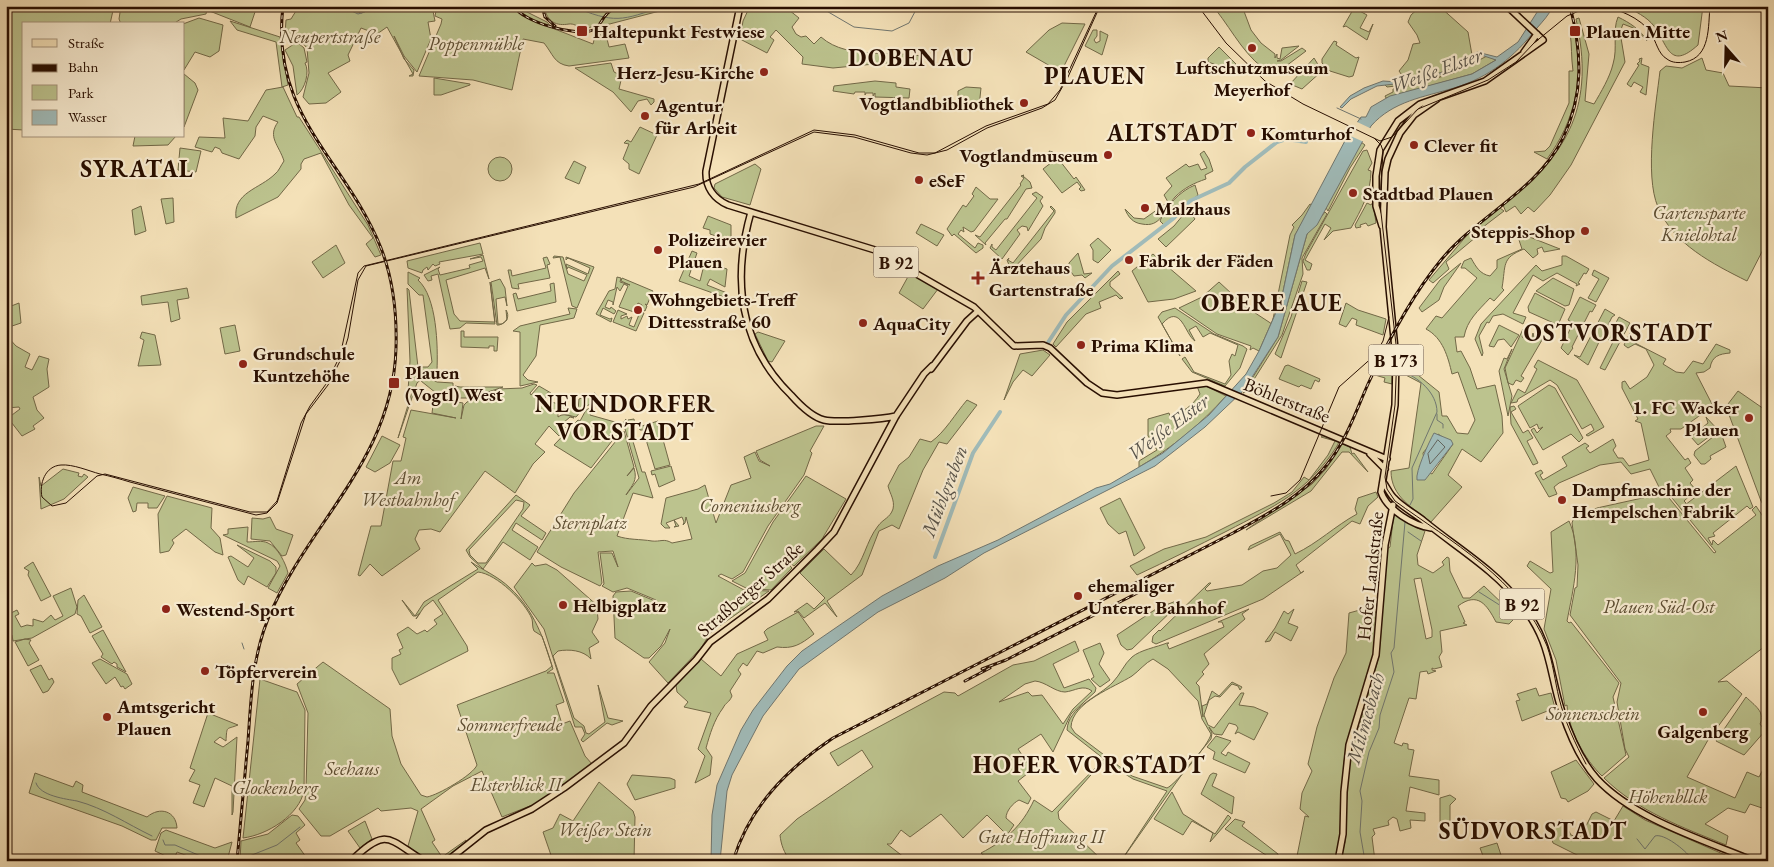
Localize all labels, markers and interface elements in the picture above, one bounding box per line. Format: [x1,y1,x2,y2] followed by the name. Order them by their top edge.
[593,19,765,44] place label: Haltepunkt Festwiese
[1586,19,1690,44] place label: Plauen Mitte
[22,22,185,138] legend
[1702,22,1752,72] north arrow
[278,24,381,49] park label: Neupertstraße
[575,24,589,38] marker: Haltepunkt Festwiese
[1568,24,1582,38] marker: Plauen Mitte
[1713,25,1731,46] text: N
[428,31,524,56] park label: Poppenmühle
[68,33,104,52] text: Straße
[1386,41,1487,99] water label: Weiße Elster
[848,42,974,73] district label: DOBENAU
[1246,42,1258,54] marker: Luftschutzmuseum Meyerhof
[1176,55,1329,102] place label: Luftschutzmuseum Meyerhof
[68,57,99,76] text: Bahn
[617,60,754,85] place label: Herz-Jesu-Kirche
[1044,60,1146,91] district label: PLAUEN
[758,66,770,78] marker: Herz-Jesu-Kirche
[68,83,95,102] text: Park
[859,91,1015,116] place label: Vogtlandbibliothek
[654,93,737,140] place label: Agentur für Arbeit
[1018,97,1030,109] marker: Vogtlandbibliothek
[68,107,107,126] text: Wasser
[639,110,651,122] marker: Agentur für Arbeit
[1105,117,1238,148] district label: ALTSTADT
[1261,121,1354,146] place label: Komturhof
[1245,127,1257,139] marker: Komturhof
[1424,133,1498,158] place label: Clever fit
[1408,139,1420,151] marker: Clever fit
[959,143,1099,168] place label: Vogtlandmuseum
[1102,149,1114,161] marker: Vogtlandmuseum
[80,153,194,184] district label: SYRATAL
[929,168,965,193] place label: eSeF
[913,174,925,186] marker: eSeF
[1363,181,1493,206] place label: Stadtbad Plauen
[1347,187,1359,199] marker: Stadtbad Plauen
[1155,196,1230,221] place label: Malzhaus
[1652,200,1746,247] park label: Gartensparte Knielohtal
[1139,202,1151,214] marker: Malzhaus
[1471,219,1576,244] place label: Steppis-Shop
[1579,225,1591,237] marker: Steppis-Shop
[668,227,767,274] place label: Polizeirevier Plauen
[652,244,664,256] marker: Polizeirevier Plauen
[874,246,918,278] road number: B 92
[1139,248,1274,273] place label: Fabrik der Fäden
[1123,254,1135,266] marker: Fabrik der Fäden
[988,255,1094,302] place label: Ärztehaus Gartenstraße
[971,271,985,285] marker: Ärztehaus Gartenstraße
[648,287,798,334] place label: Wohngebiets-Treff Dittesstraße 60
[1201,287,1343,318] district label: OBERE AUE
[632,304,644,316] marker: Wohngebiets-Treff Dittesstraße 60
[872,311,952,336] place label: AquaCity
[857,317,869,329] marker: AquaCity
[1523,317,1713,348] district label: OSTVORSTADT
[1091,333,1194,358] place label: Prima Klima
[1075,339,1087,351] marker: Prima Klima
[253,341,355,388] place label: Grundschule Kuntzehöhe
[1368,344,1424,376] road number: B 173
[237,358,249,370] marker: Grundschule Kuntzehöhe
[405,360,503,407] place label: Plauen (Vogtl) West
[1240,371,1334,429] street label: Böhlerstraße
[387,376,401,390] marker: Plauen (Vogtl) West
[1122,387,1215,466] water label: Weiße Elster
[534,388,716,447] district label: NEUNDORFER VORSTADT
[1632,395,1739,442] place label: 1. FC Wacker Plauen
[1743,412,1755,424] marker: 1. FC Wacker Plauen
[914,442,973,541] water label: Mühlgraben
[361,465,459,512] park label: Am Westbahnhof
[1572,477,1736,524] place label: Dampfmaschine der Hempelschen Fabrik
[699,493,802,518] park label: Comeniusberg
[1556,494,1568,506] marker: Dampfmaschine der Hempelschen Fabrik
[552,510,627,535] park label: Sternplatz
[1351,510,1389,642] street label: Hofer Landstraße
[691,536,809,642] street label: Straßberger Straße
[1088,573,1226,620] place label: ehemaliger Unterer Bahnhof
[1500,588,1544,620] road number: B 92
[1072,590,1084,602] marker: ehemaliger Unterer Bahnhof
[573,593,666,618] place label: Helbigplatz
[1603,594,1716,619] park label: Plauen Süd-Ost
[176,597,295,622] place label: Westend-Sport
[557,599,569,611] marker: Helbigplatz
[160,603,172,615] marker: Westend-Sport
[215,659,317,684] place label: Töpferverein
[199,665,211,677] marker: Töpferverein
[1339,669,1390,767] water label: Milmesbach
[116,694,216,741] place label: Amtsgericht Plauen
[1545,701,1640,726] park label: Sonnenschein
[1697,706,1709,718] marker: Galgenberg
[101,711,113,723] marker: Amtsgericht Plauen
[457,712,563,737] park label: Sommerfreude
[1658,719,1749,744] place label: Galgenberg
[973,749,1205,780] district label: HOFER VORSTADT
[324,756,380,781] park label: Seehaus
[469,772,564,797] park label: Elsterblick II
[232,775,319,800] park label: Glockenberg
[1627,784,1708,809] park label: Höhenbllck
[1439,815,1627,846] district label: SÜDVORSTADT
[558,817,652,842] park label: Weißer Stein
[978,824,1106,849] park label: Gute Hoffnung II

